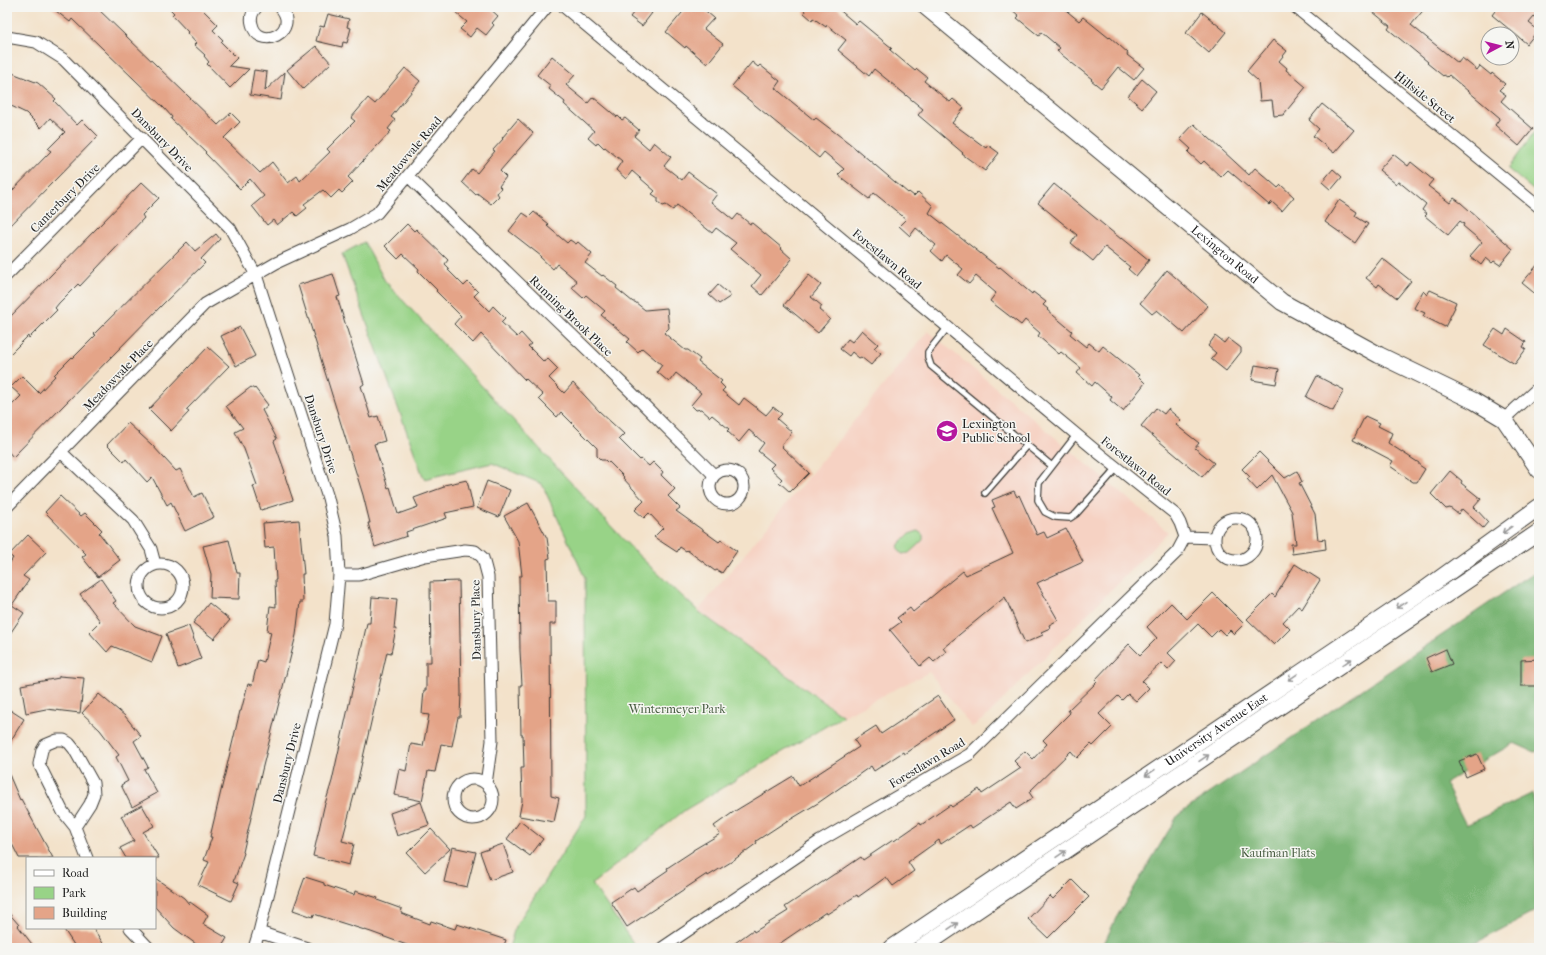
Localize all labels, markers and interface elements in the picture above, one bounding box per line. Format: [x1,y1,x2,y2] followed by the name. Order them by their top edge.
[1480,26,1520,66] north arrow
[1502,40,1516,50] text: N
[1392,68,1459,126] street label: Hillside Street
[128,105,196,175] street label: Dansbury Drive
[374,113,445,194] street label: Meadowvale Road
[27,160,103,236] street label: Canterbury Drive
[1188,223,1262,287] street label: Lexington Road
[850,226,925,292] street label: Forestlawn Road
[527,273,615,359] street label: Running Brook Place
[80,336,156,414] street label: Meadowvale Place
[302,393,340,475] street label: Dansbury Drive
[962,417,1031,445] place label: Lexington Public School
[934,418,960,444] school or university icon: Lexington Public School
[1098,434,1174,499] street label: Forestlawn Road
[1502,526,1513,534] one-way arrow
[468,580,484,660] street label: Dansbury Place
[1396,601,1407,609] one-way arrow
[1341,657,1352,666] one-way arrow
[1287,674,1299,682] one-way arrow
[1162,690,1271,769] street label: University Avenue East
[628,702,726,716] park label: Wintermeyer Park
[270,721,304,805] street label: Dansbury Drive
[887,735,968,791] street label: Forestlawn Road
[1198,754,1209,762] one-way arrow
[1145,769,1156,778] one-way arrow
[1241,846,1316,860] park label: Kaufman Flats
[1055,850,1066,858] one-way arrow
[26,857,156,929] legend
[62,866,89,880] text: Road
[62,886,87,900] text: Park
[62,906,107,920] text: Building
[948,922,959,931] one-way arrow

